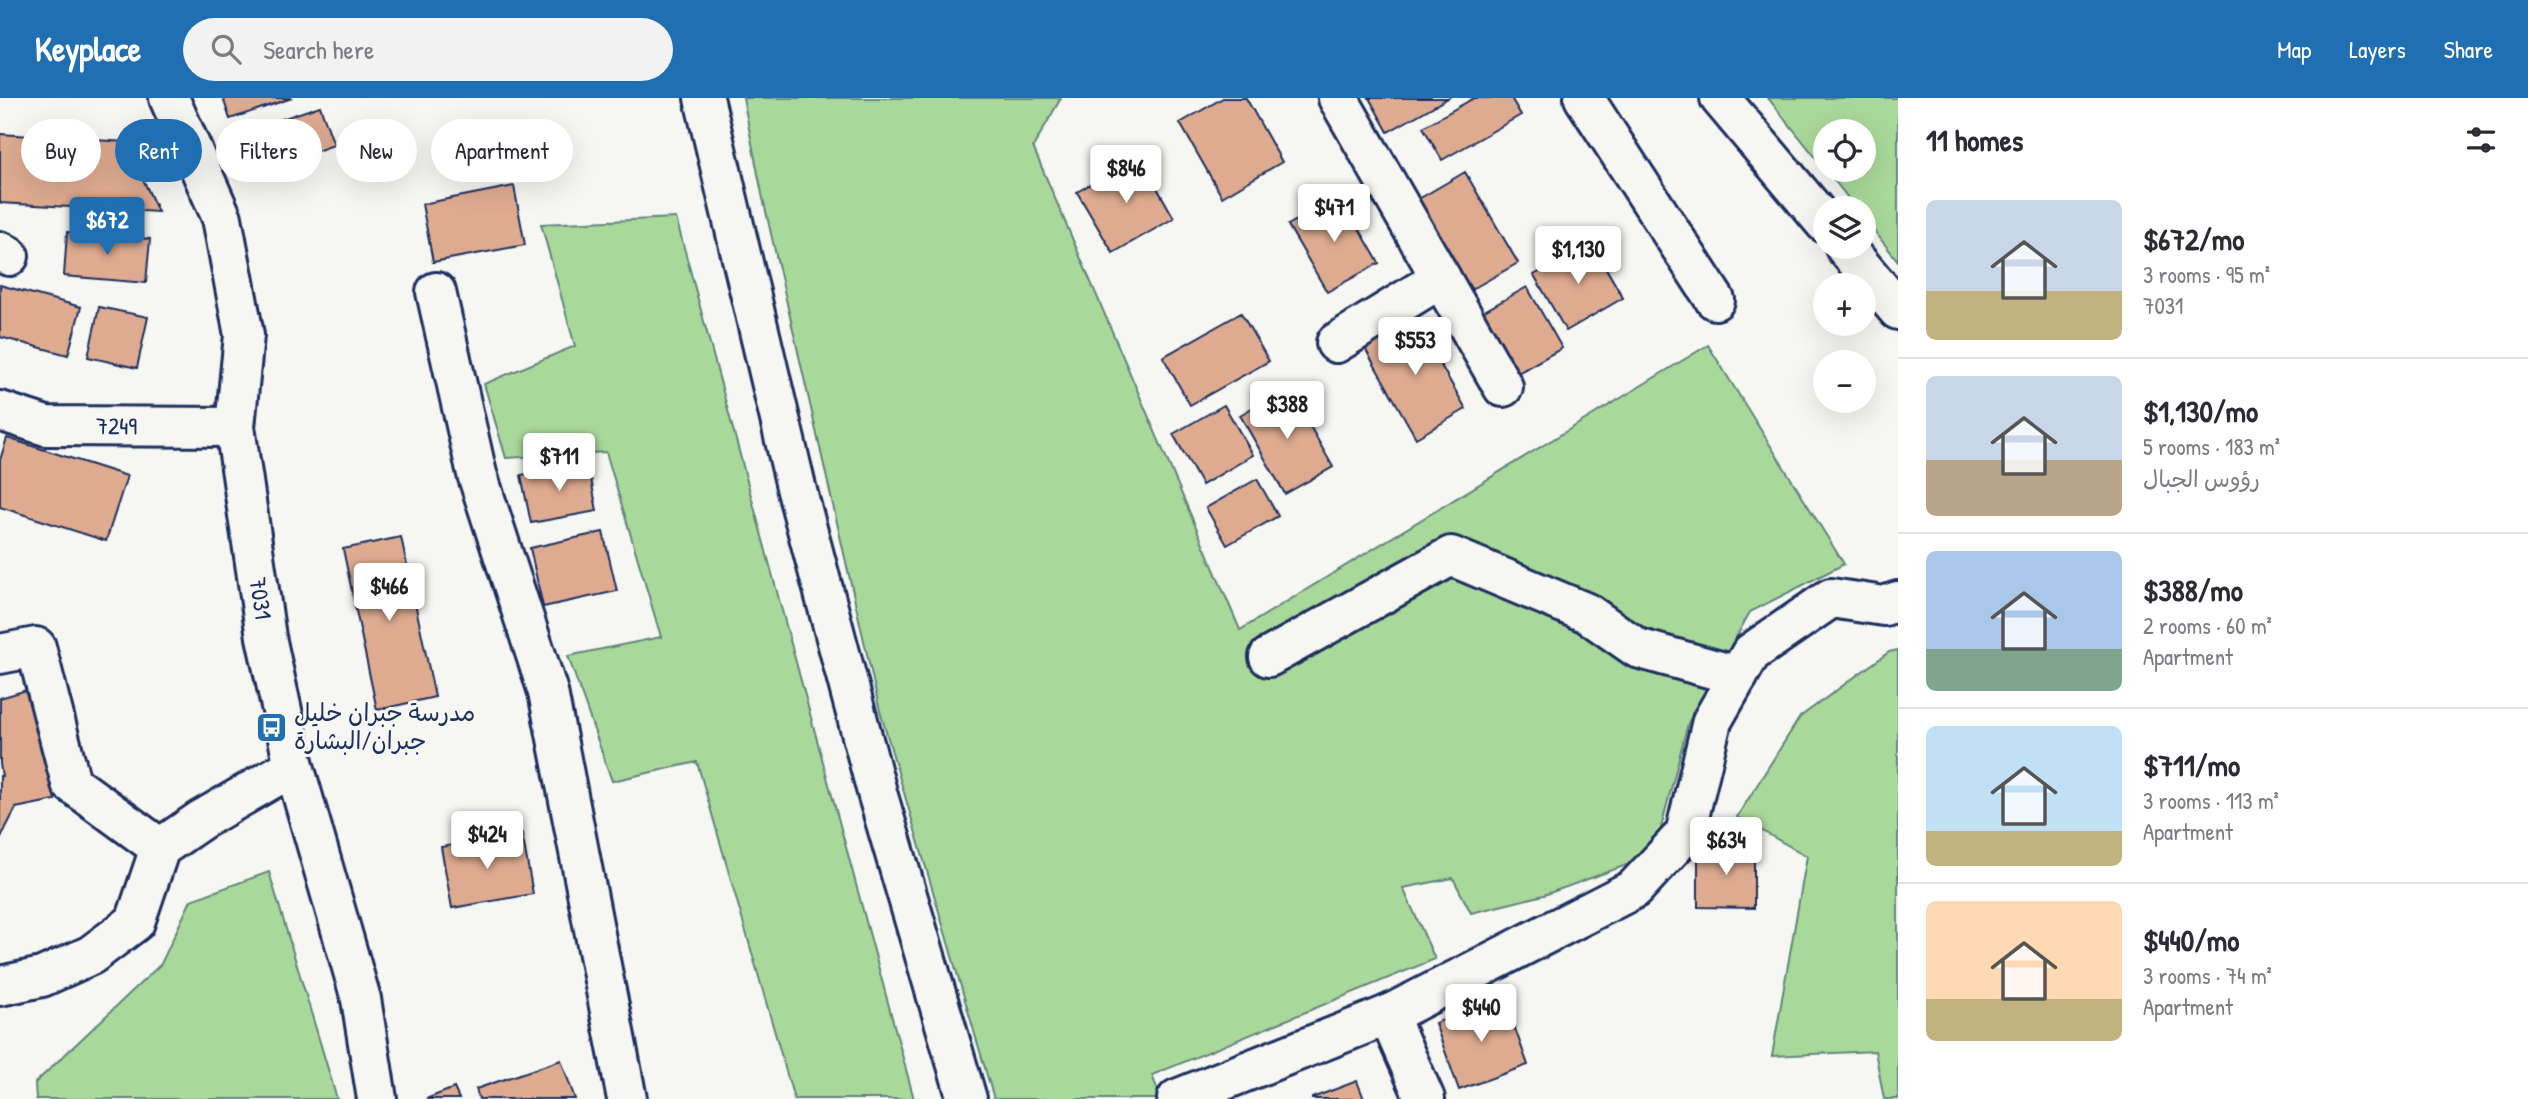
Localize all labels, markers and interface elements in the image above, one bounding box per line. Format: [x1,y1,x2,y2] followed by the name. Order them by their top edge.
[183,18,673,81] search box
[35,27,141,71] text: Keyplace
[207,30,245,68] icon: search
[263,32,374,67] text: Search here
[2277,33,2311,65] text: Map
[2349,33,2406,65] text: Layers
[2444,33,2493,65] text: Share
[21,119,101,182] chip: Buy
[115,119,202,182] chip: Rent
[216,119,322,182] chip: Filters
[336,119,417,182] chip: New
[431,119,573,182] chip: Apartment
[1813,119,1876,413] map controls
[1813,119,1876,182] button: locate
[1926,120,2023,160] text: 11 homes
[2462,121,2500,159] icon: filters
[1085,146,1167,205] pin: $846
[1106,152,1146,183] text: $846
[1293,184,1375,244] pin: $471
[1314,191,1354,222] text: $471
[1813,196,1876,259] button: layers
[66,198,148,257] pin: $672
[86,204,129,235] text: $672
[2143,219,2244,259] text: $672/mo
[1521,226,1635,286] pin: $1,130
[1982,228,2066,312] icon: home
[1551,233,1605,264] text: $1,130
[2143,259,2270,290] text: 3 rooms · 95 m²
[1813,273,1876,336] button: +
[2143,290,2183,321] text: 7031
[1374,317,1456,377] pin: $553
[1394,324,1436,355] text: $553
[1813,350,1876,413] button: −
[1246,382,1328,441] pin: $388
[1266,388,1308,419] text: $388
[2143,391,2258,431] text: $1,130/mo
[1982,404,2066,488] icon: home
[96,409,137,441] street label: 7249
[2143,431,2280,462] text: 5 rooms · 183 m²
[518,434,600,493] pin: $711
[539,440,579,471] text: $711
[2143,463,2260,494] text: رؤوس الجبال
[348,564,430,623] pin: $466
[370,570,408,601] text: $466
[2143,570,2243,610] text: $388/mo
[242,575,280,622] street label: 7031
[1982,579,2066,663] icon: home
[2143,610,2272,641] text: 2 rooms · 60 m²
[2143,641,2233,672] text: Apartment
[294,696,475,756] place label: مدرسة جبران خليل جبران/البشارة
[254,710,288,744] bus stop icon: مدرسة جبران خليل جبران/البشارة
[2143,745,2240,785] text: $711/mo
[1982,754,2066,838] icon: home
[2143,785,2279,816] text: 3 rooms · 113 m²
[446,812,528,871] pin: $424
[2143,816,2233,847] text: Apartment
[467,818,507,849] text: $424
[1685,818,1767,877] pin: $634
[1706,824,1746,855] text: $634
[2143,920,2239,960] text: $440/mo
[1982,929,2066,1013] icon: home
[2143,960,2272,991] text: 3 rooms · 74 m²
[1440,984,1522,1044] pin: $440
[1461,991,1501,1022] text: $440
[2143,991,2233,1022] text: Apartment

